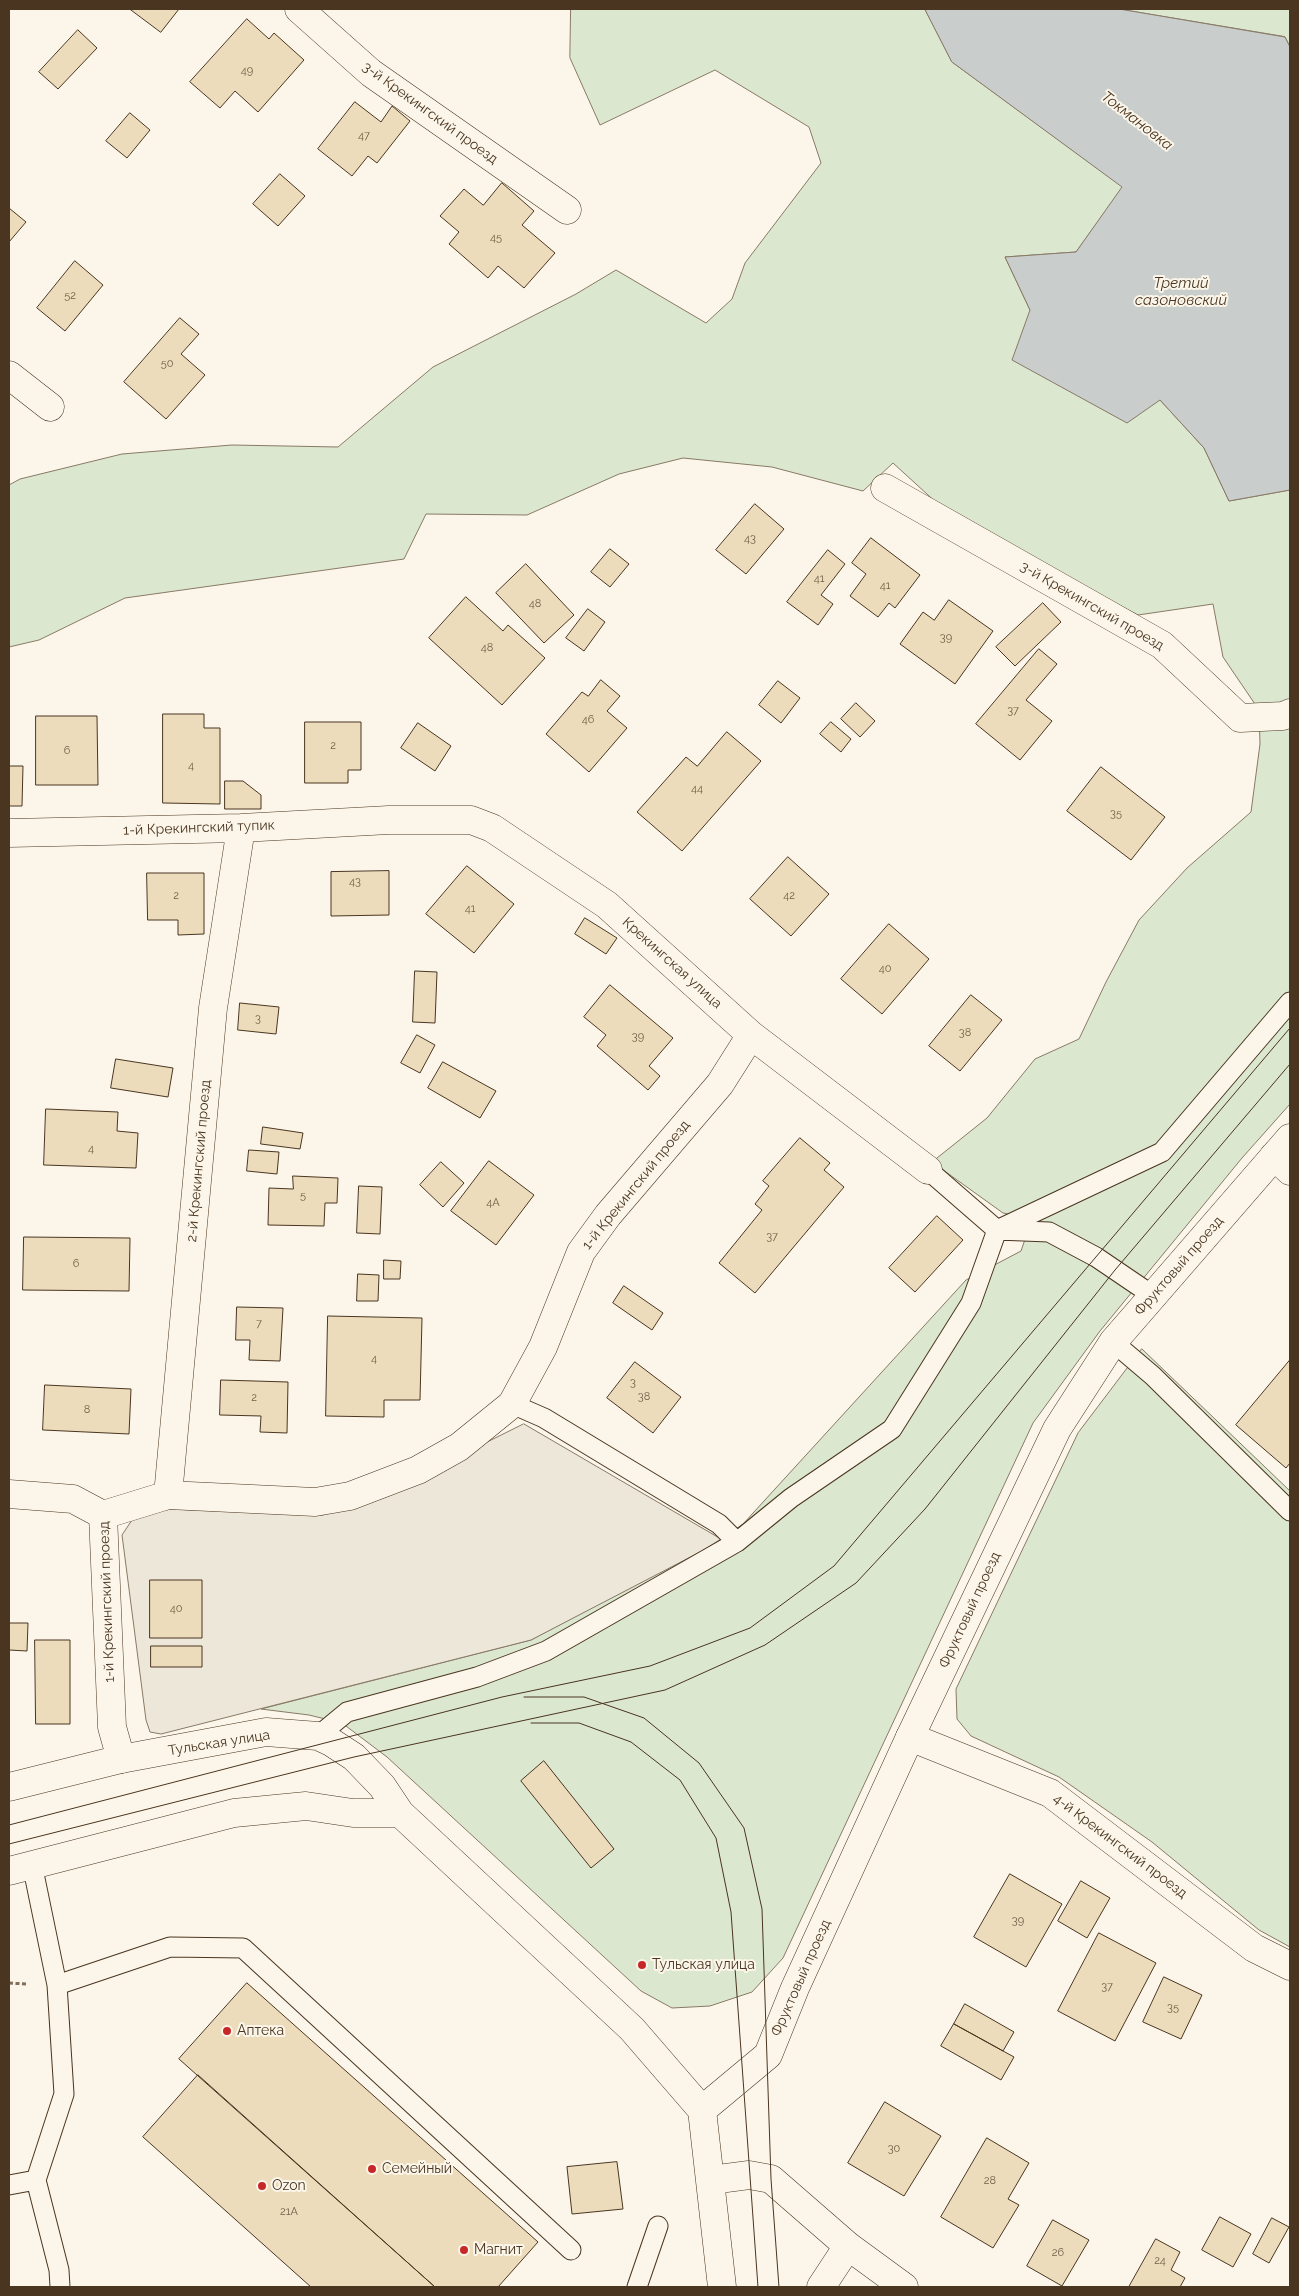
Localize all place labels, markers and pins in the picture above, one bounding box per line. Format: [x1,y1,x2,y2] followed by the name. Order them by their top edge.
[652,1957,755,1973] place label: Тульская улица
[636,1959,648,1971] marker: Тульская улица
[237,2023,284,2039] place label: Аптека
[221,2025,233,2037] marker: Аптека
[382,2161,452,2177] place label: Семейный
[366,2163,378,2175] marker: Семейный
[272,2178,306,2194] place label: Ozon
[256,2180,268,2192] marker: Ozon
[474,2242,523,2258] place label: Магнит
[458,2244,470,2256] marker: Магнит

